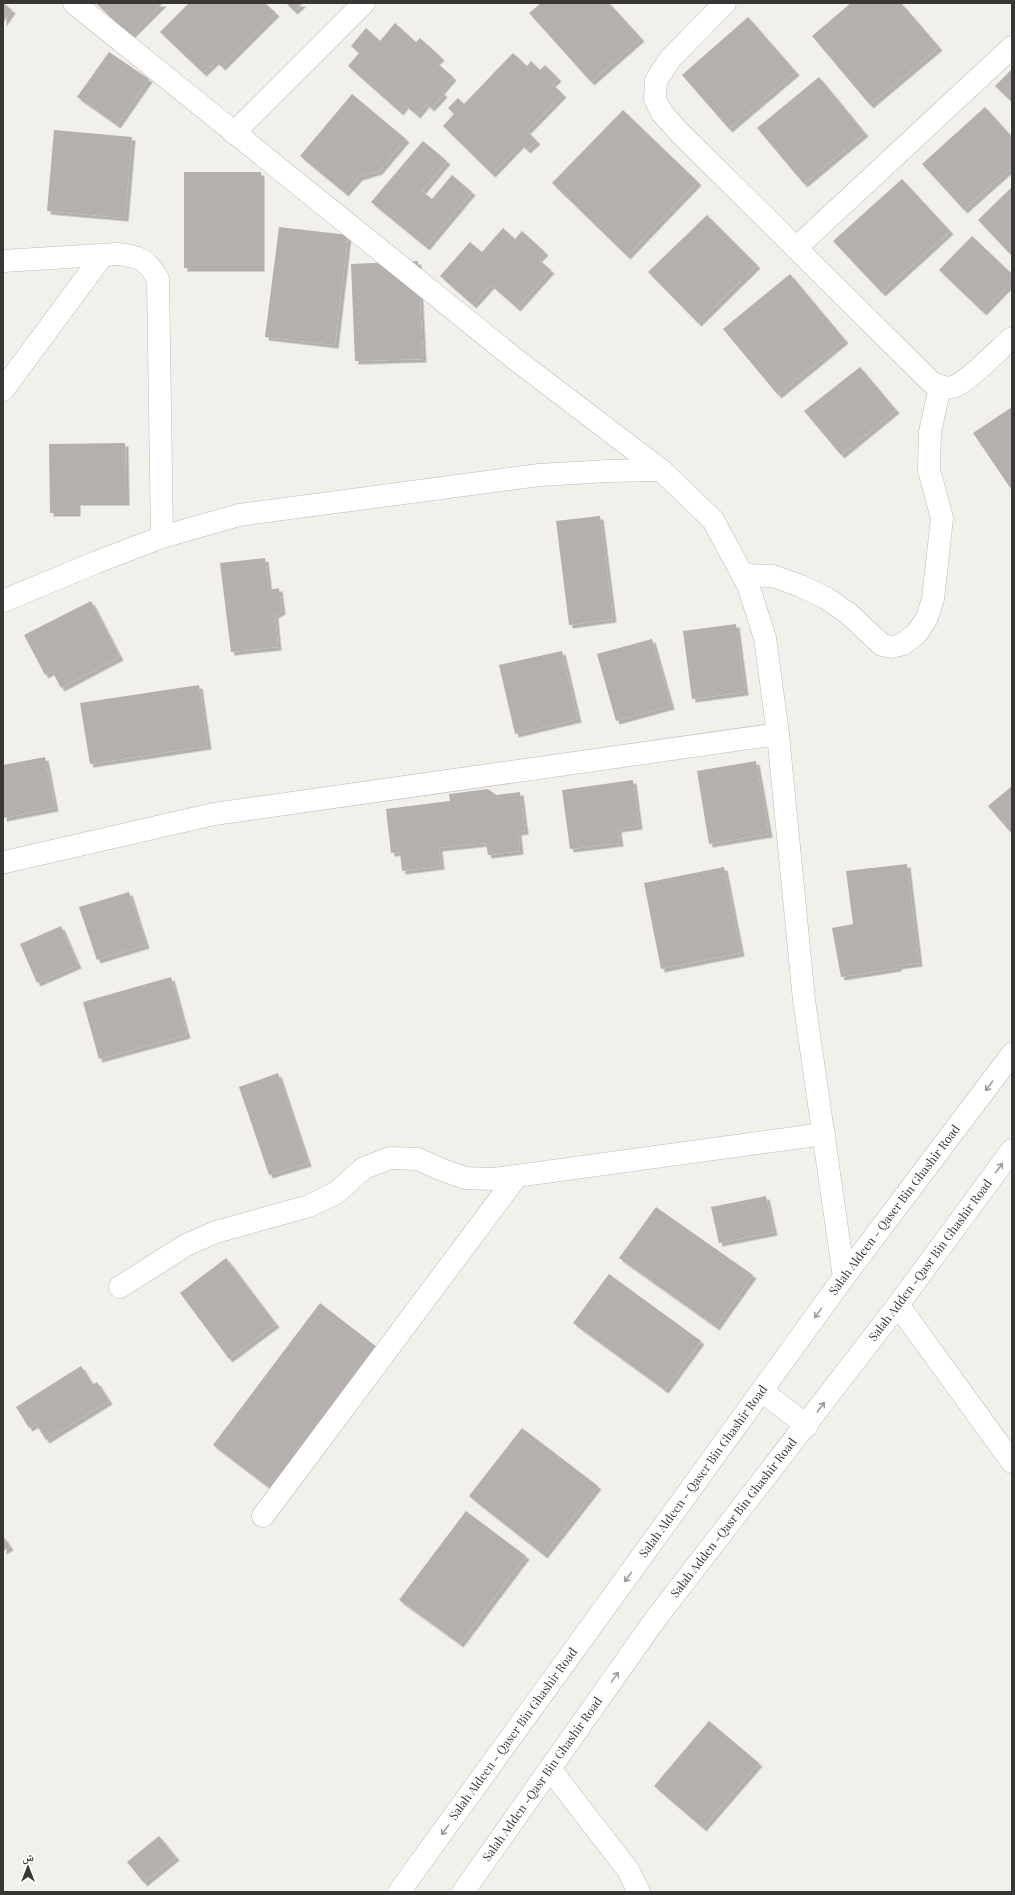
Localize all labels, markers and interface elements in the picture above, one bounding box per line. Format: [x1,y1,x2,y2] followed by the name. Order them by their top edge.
[984,1080,993,1091] one-way arrow
[825,1121,963,1298] street label: Salah Aldeen - Qaser Bin Ghashir Road
[995,1162,1003,1173] one-way arrow
[864,1176,995,1344] street label: Salah Adden -Qasr Bin Ghashir Road
[814,1307,823,1318] one-way arrow
[635,1382,770,1560] street label: Salah Aldeen - Qaser Bin Ghashir Road
[817,1401,825,1412] one-way arrow
[666,1434,800,1600] street label: Salah Adden -Qasr Bin Ghashir Road
[623,1571,632,1582] one-way arrow
[445,1644,580,1823] street label: Salah Aldeen - Qaser Bin Ghashir Road
[611,1672,619,1683] one-way arrow
[478,1693,605,1864] street label: Salah Adden -Qasr Bin Ghashir Road
[441,1824,449,1835] one-way arrow
[8,1847,48,1887] north arrow
[22,1849,34,1865] text: ش

